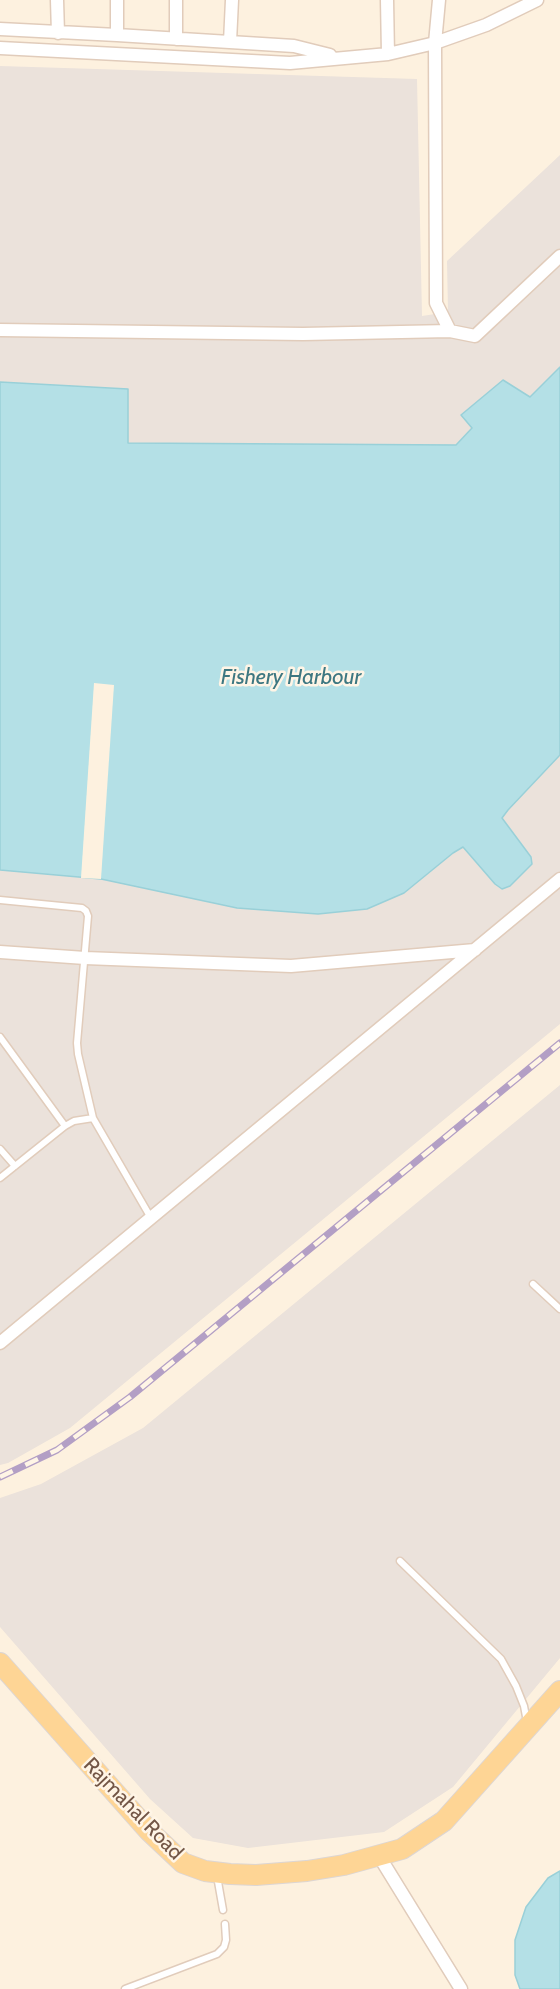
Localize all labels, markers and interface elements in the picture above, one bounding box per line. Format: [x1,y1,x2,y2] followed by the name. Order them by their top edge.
[221,665,361,691] water label: Fishery Harbour
[78,1753,188,1865] street label: Rajmahal Road

